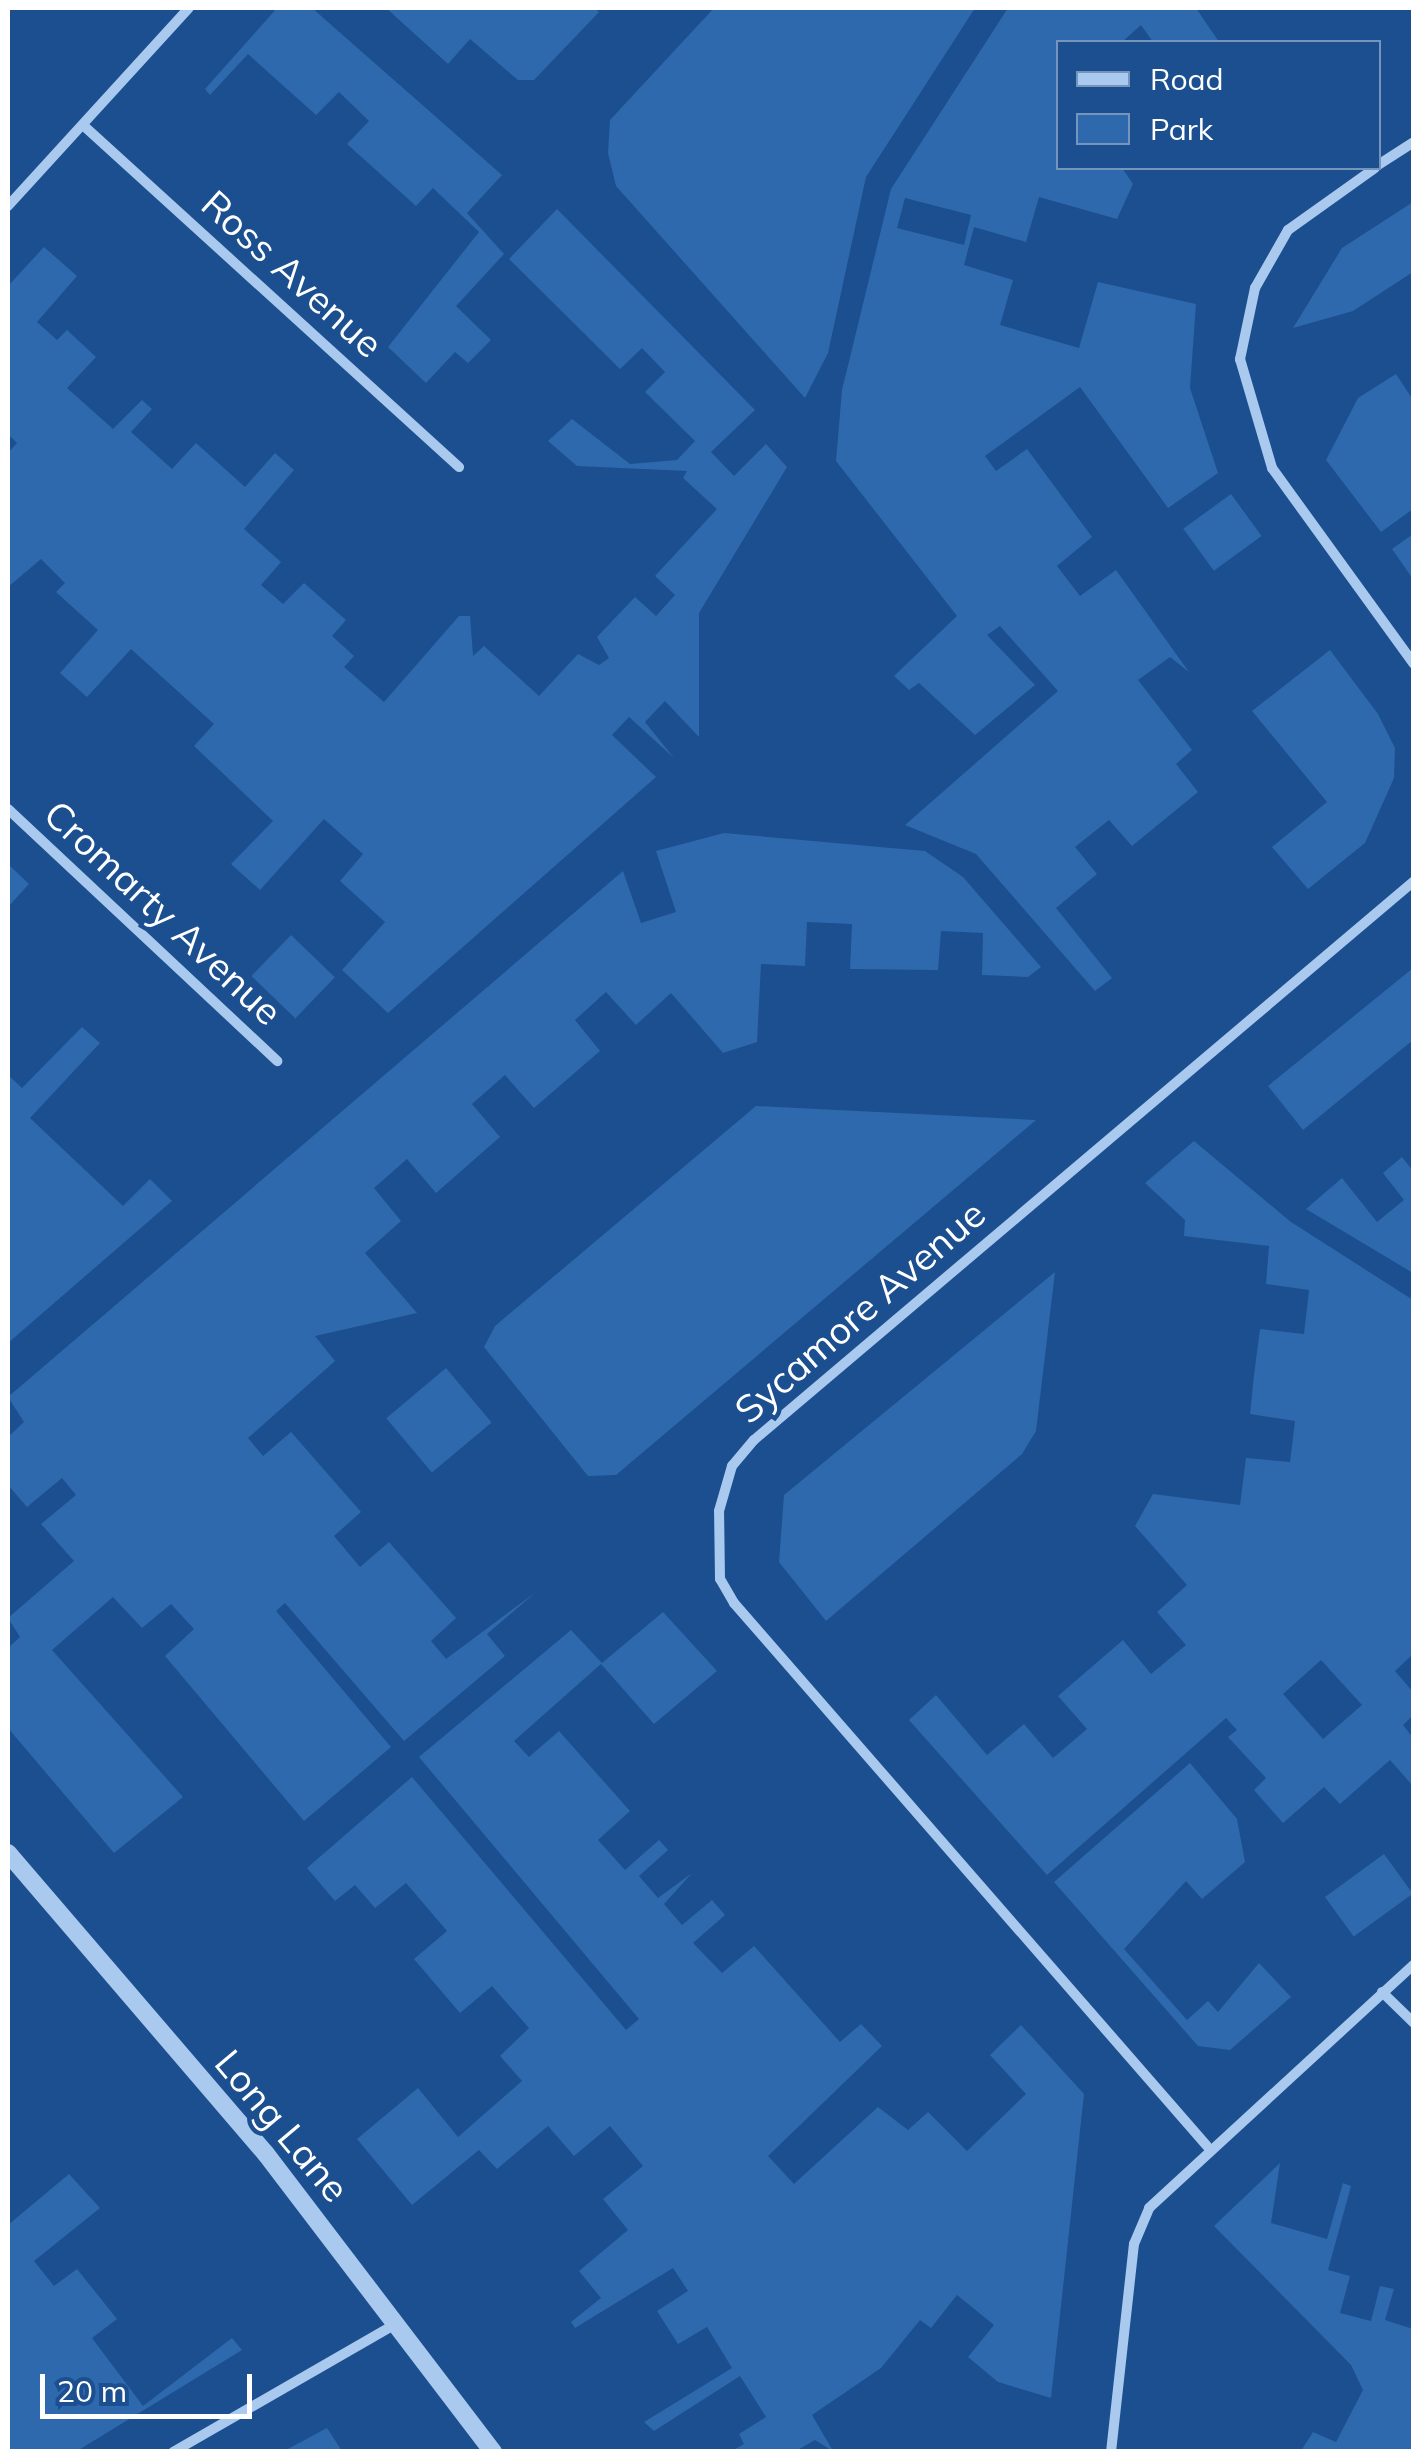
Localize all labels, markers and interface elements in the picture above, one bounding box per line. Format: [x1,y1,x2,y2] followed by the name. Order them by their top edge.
[1056,40,1381,170] legend
[1150,60,1224,98] text: Road
[1150,110,1213,148] text: Park
[192,181,392,367] street label: Ross Avenue
[35,791,291,1035] street label: Cromarty Avenue
[726,1191,994,1433] street label: Sycamore Avenue
[205,2041,359,2211] street label: Long Lane
[45,2354,258,2416] scale bar
[57,2372,127,2410] text: 20 m

